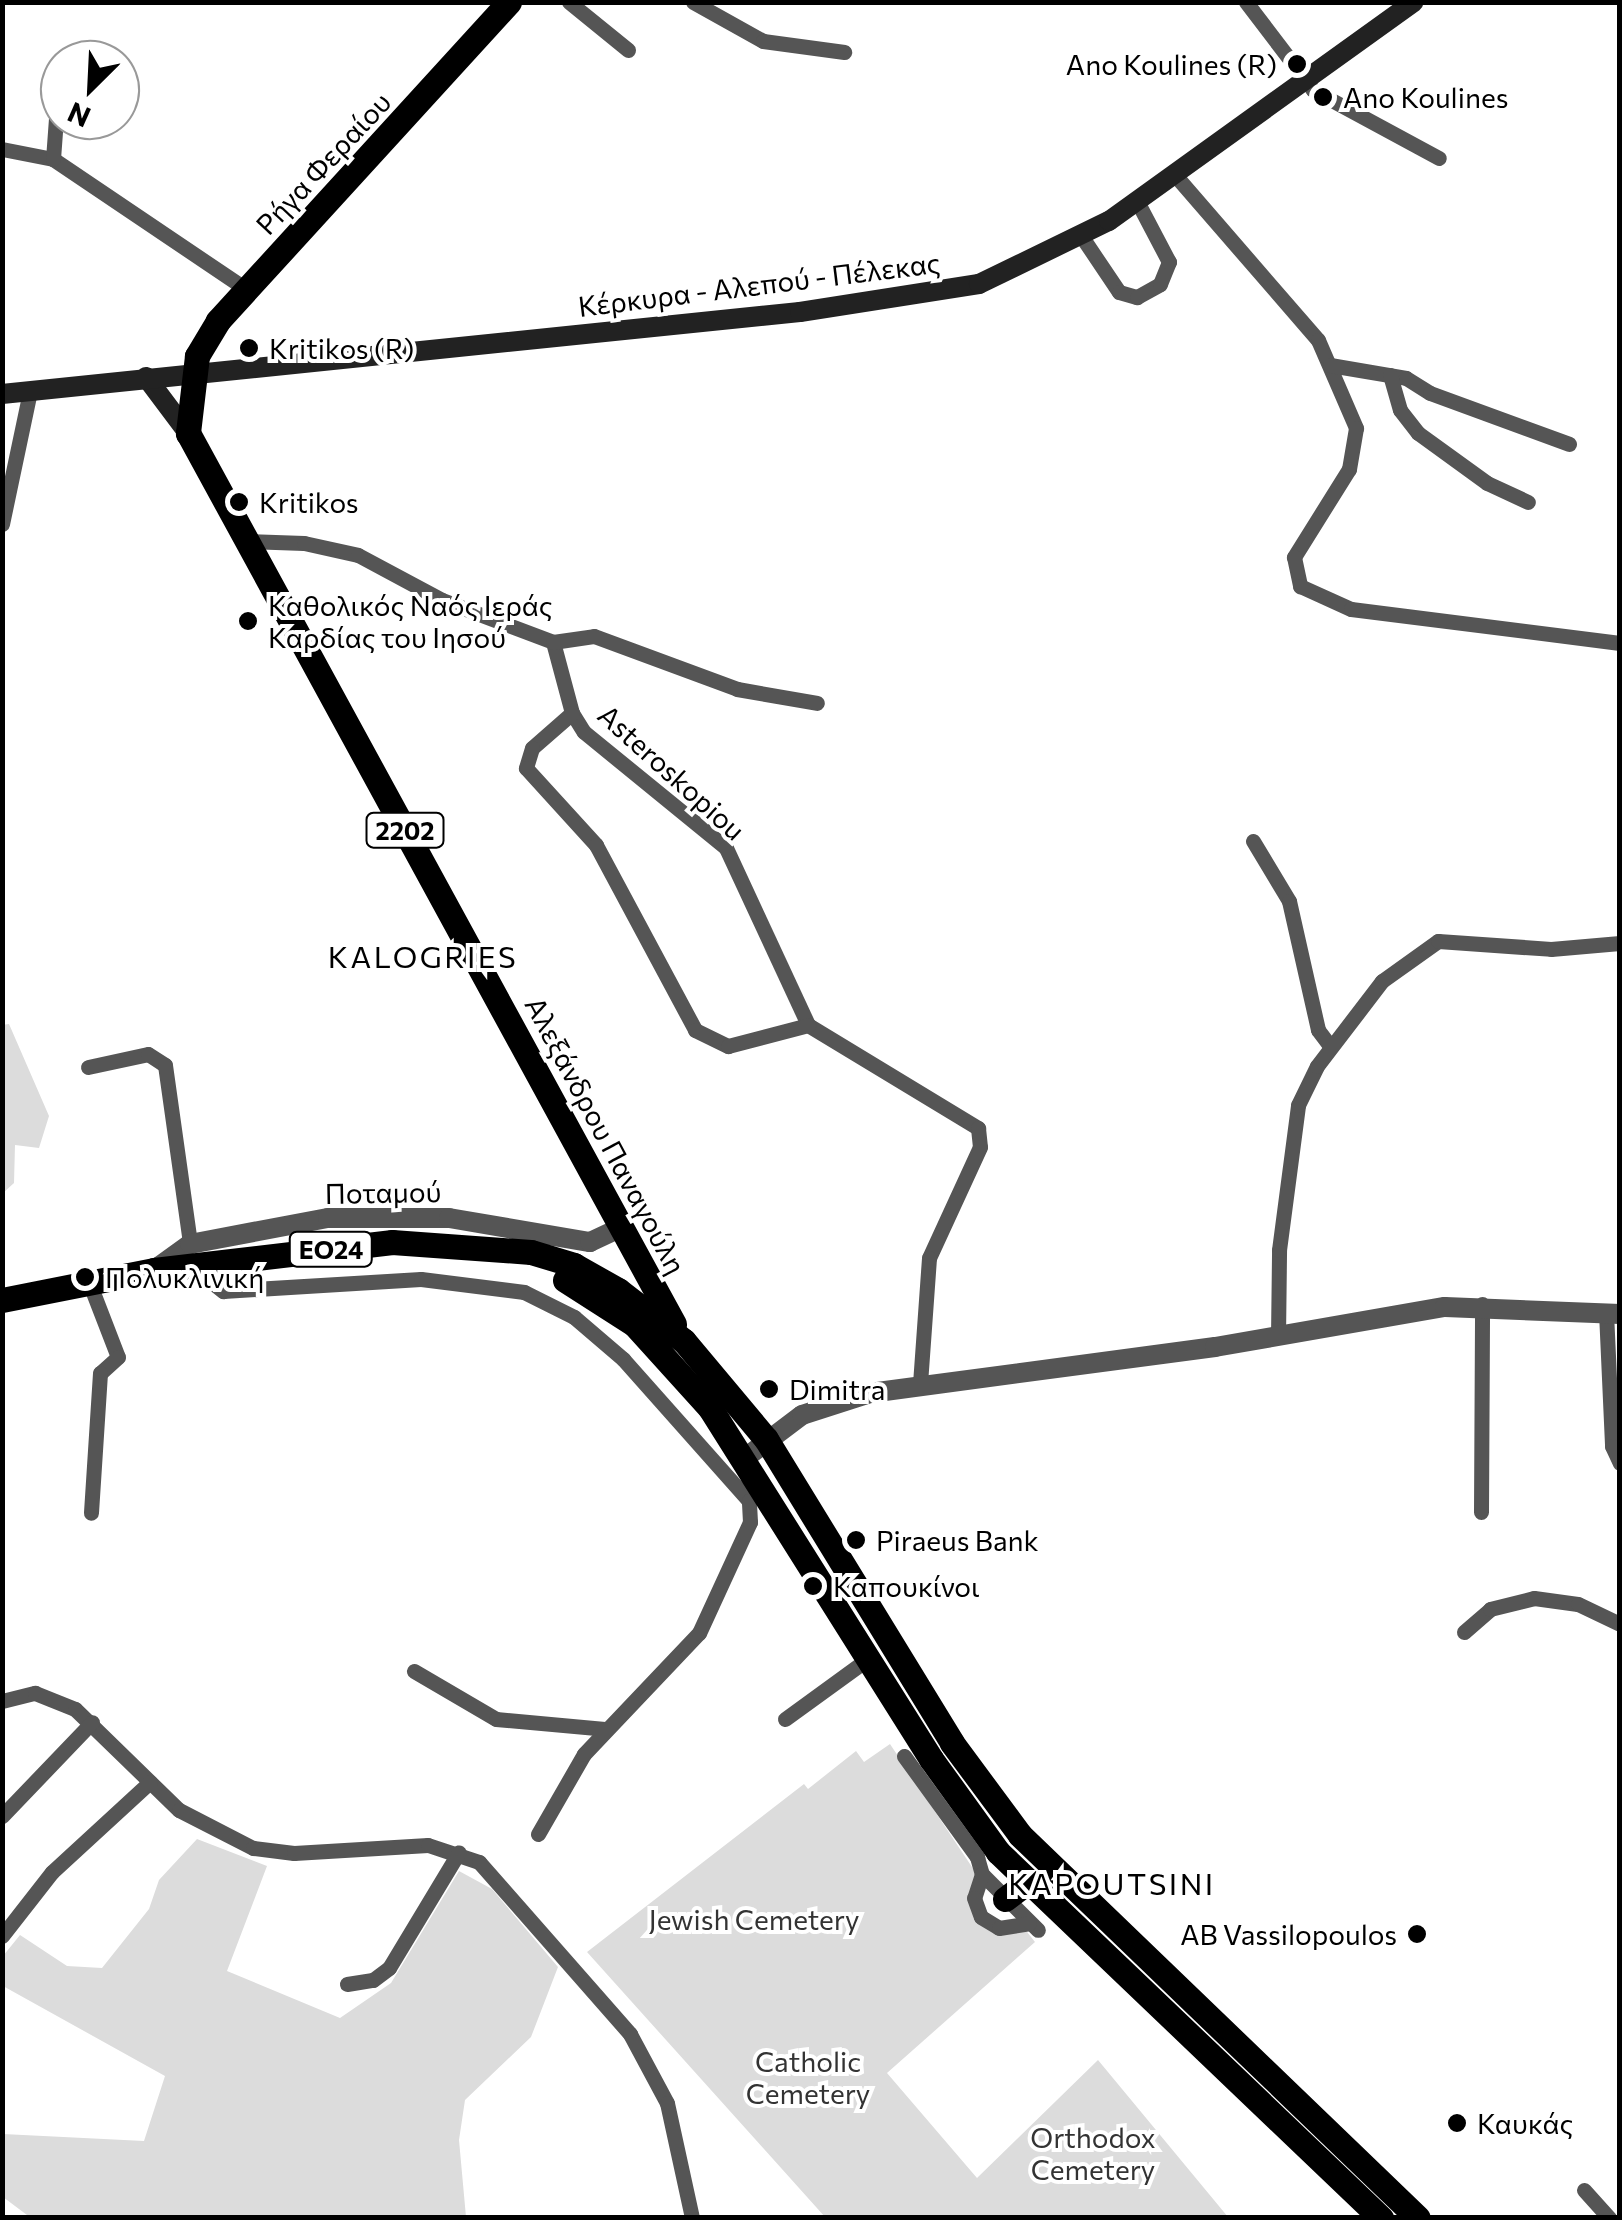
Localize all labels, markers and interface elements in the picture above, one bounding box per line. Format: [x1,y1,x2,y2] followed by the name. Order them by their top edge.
[40,40,140,140] north arrow
[1066,47,1277,81] place label: Ano Koulines (R)
[1286,53,1308,75] marker: Ano Koulines (R)
[1343,80,1508,114] place label: Ano Koulines
[249,85,397,241] street label: Ρήγα Φεραίου
[1312,86,1334,108] marker: Ano Koulines
[62,96,95,135] text: N
[576,245,942,323] street label: Κέρκυρα - Αλεπού - Πέλεκας
[269,331,414,365] place label: Kritikos (R)
[238,337,260,359] marker: Kritikos (R)
[259,485,359,519] place label: Kritikos
[228,491,250,513] marker: Kritikos
[268,588,553,654] place label: Καθολικός Ναός Ιεράς Καρδίας του Ιησού
[237,610,259,632] marker: Καθολικός Ναός Ιεράς Καρδίας του Ιησού
[592,698,752,846] street label: Asteroskopiou
[365,810,445,850] road number: 2202
[328,938,518,974] district label: KALOGRIES
[519,991,693,1279] street label: Αλεξάνδρου Παναγούλη
[325,1174,441,1210] street label: Ποταμού
[288,1229,374,1269] road number: ΕΟ24
[105,1260,264,1294] place label: Πολυκλινική
[74,1266,96,1288] marker: Πολυκλινική
[789,1372,885,1406] place label: Dimitra
[758,1378,780,1400] marker: Dimitra
[876,1523,1039,1557] place label: Piraeus Bank
[845,1529,867,1551] marker: Piraeus Bank
[833,1569,980,1603] place label: Καπουκίνοι
[802,1575,824,1597] marker: Καπουκίνοι
[1008,1865,1216,1901] district label: KAPOUTSINI
[649,1902,859,1936] park label: Jewish Cemetery
[1180,1917,1397,1951] place label: AB Vassilopoulos
[1406,1923,1428,1945] marker: AB Vassilopoulos
[746,2044,870,2110] park label: Catholic Cemetery
[1477,2106,1573,2140] place label: Καυκάς
[1446,2112,1468,2134] marker: Καυκάς
[1030,2120,1156,2186] park label: Orthodox Cemetery

